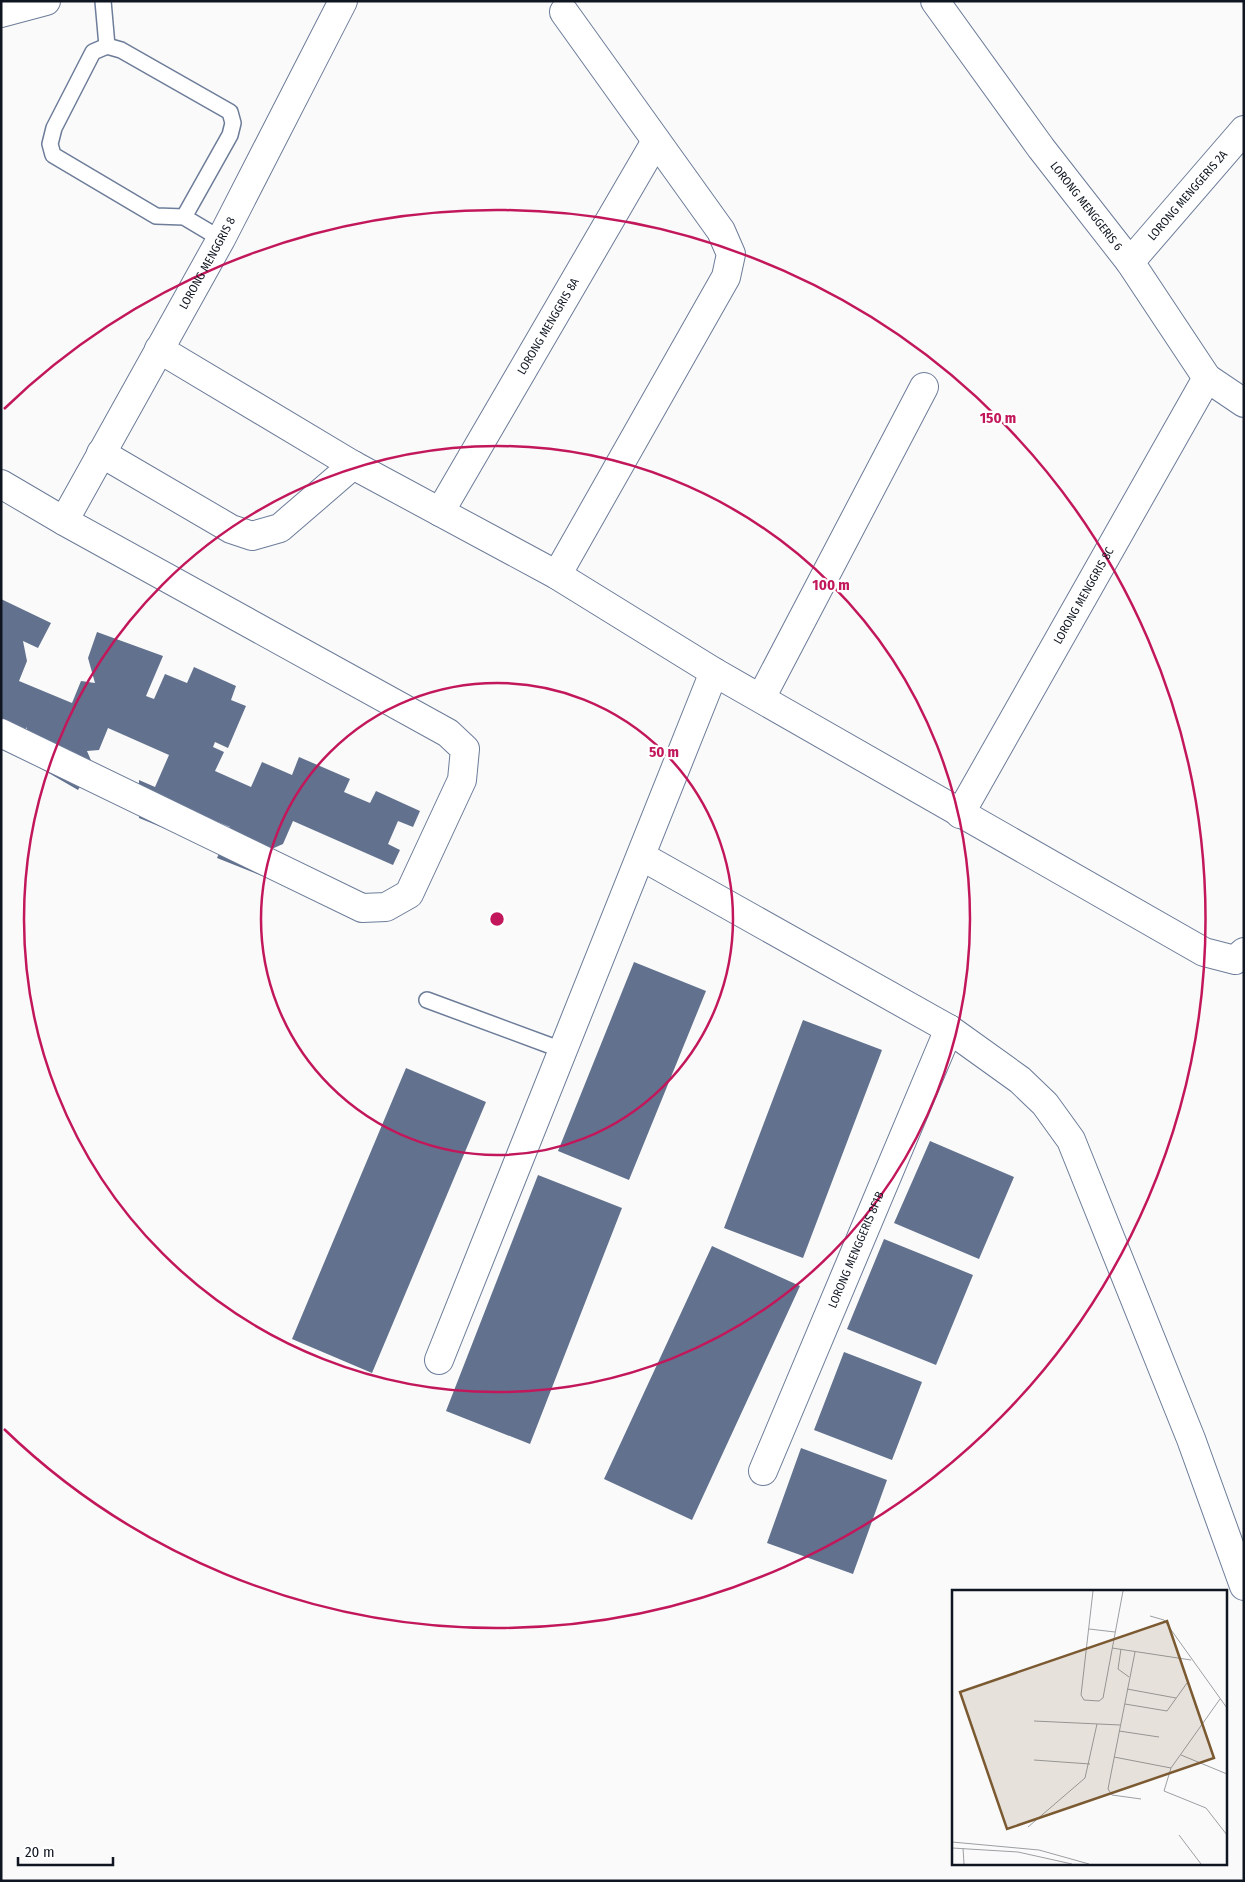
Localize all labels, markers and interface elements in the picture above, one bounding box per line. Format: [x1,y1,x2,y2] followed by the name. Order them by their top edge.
[1145,147,1231,243] street label: LORONG MENGGERIS 2A
[1047,159,1125,253] street label: LORONG MENGGERIS 6
[176,215,238,312] street label: LORONG MENGGRIS 8
[515,275,582,377] street label: LORONG MENGGRIS 8A
[980,409,1016,427] text: 150 m
[1051,545,1117,647] street label: LORONG MENGGRIS 8C
[812,576,850,594] text: 100 m
[649,743,679,761] text: 50 m
[488,910,506,928] centre of rings
[825,1189,887,1310] street label: LORONG MENGGERIS 8F1B
[952,1590,1228,1864] inset map
[18,1834,112,1866] scale bar
[25,1843,55,1861] text: 20 m

